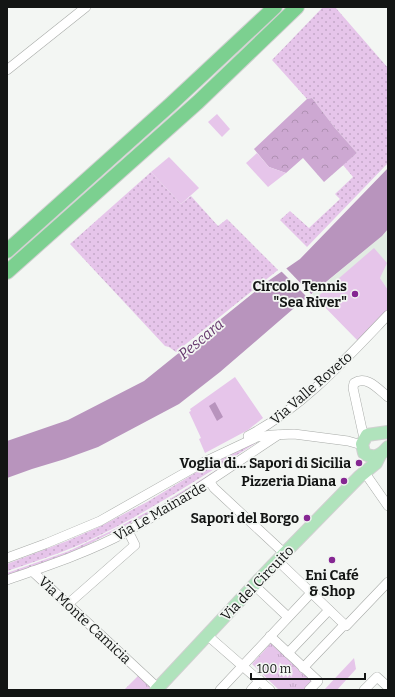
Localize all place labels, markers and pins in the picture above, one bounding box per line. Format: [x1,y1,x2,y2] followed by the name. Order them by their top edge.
[253,278,347,311] place label: Circolo Tennis "Sea River"
[350,289,360,299] marker: Circolo Tennis "Sea River"
[180,455,351,472] place label: Voglia di... Sapori di Sicilia
[354,458,364,468] marker: Voglia di... Sapori di Sicilia
[241,473,336,490] place label: Pizzeria Diana
[339,476,349,486] marker: Pizzeria Diana
[191,510,299,527] place label: Sapori del Borgo
[302,513,312,523] marker: Sapori del Borgo
[327,555,337,565] marker: Eni Café & Shop
[305,567,359,600] place label: Eni Café & Shop

